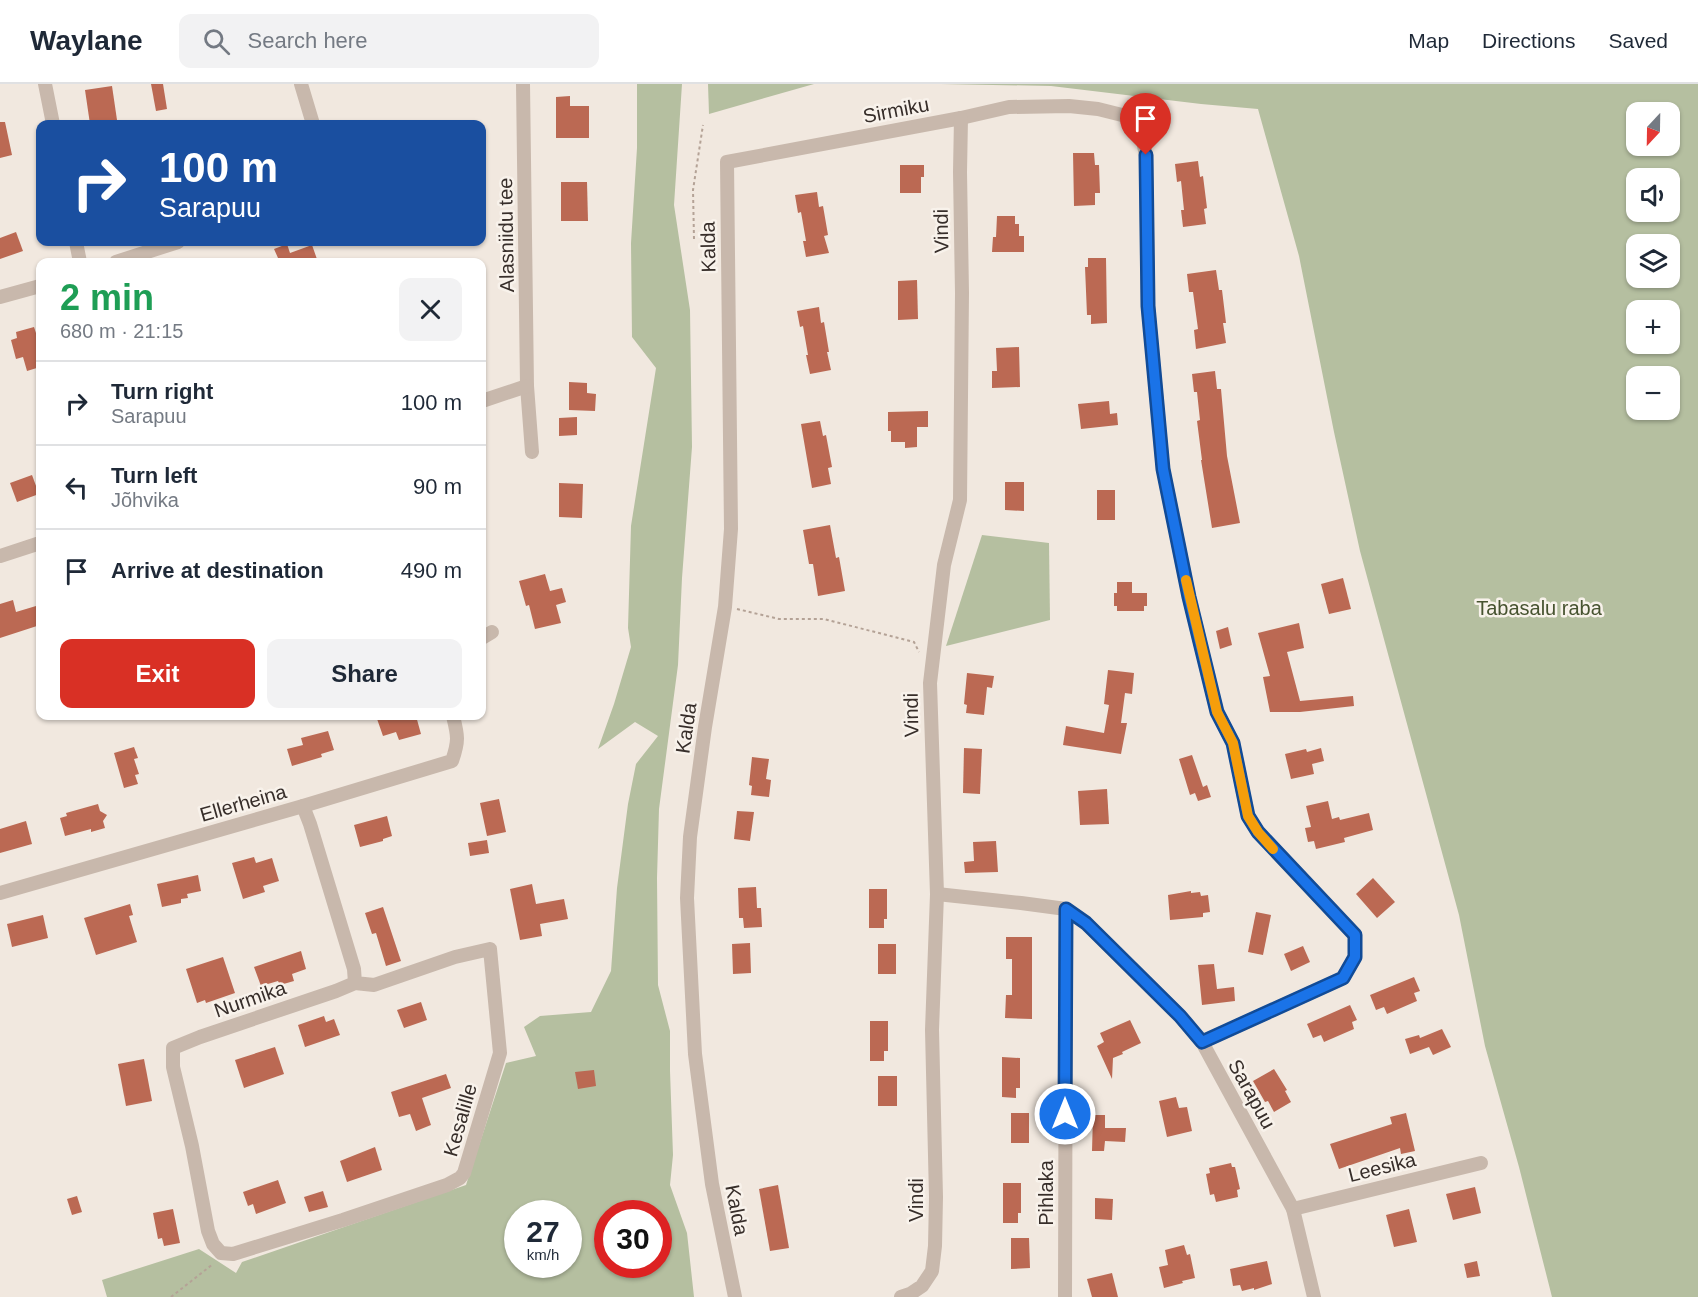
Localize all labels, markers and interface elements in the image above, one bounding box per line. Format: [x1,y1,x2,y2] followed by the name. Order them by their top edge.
[179,14,599,68] search box
[30,25,143,56] text: Waylane
[200,25,233,58] icon: search
[248,28,367,53] text: Search here
[1408,29,1449,52] text: Map
[1482,29,1575,52] text: Directions
[1608,29,1668,52] text: Saved
[861,93,931,127] street label: Sirmiku
[1120,93,1171,155] pin
[1129,102,1162,135] icon: arrive
[1626,102,1680,156] north arrow
[1626,102,1680,420] map controls
[60,144,138,222] icon: right
[159,144,278,191] text: 100 m
[1626,168,1680,222] button: sound
[494,178,518,292] street label: Alasniidu tee
[159,193,261,223] text: Sarapuu
[930,209,952,253] street label: Vindi
[697,220,719,273] street label: Kalda
[1626,234,1680,288] button: layers
[60,277,154,318] text: 2 min
[399,278,462,341] button: close
[1626,300,1680,354] button: +
[60,320,183,342] text: 680 m · 21:15
[1626,366,1680,420] button: −
[111,379,213,404] text: Turn right
[60,387,93,420] icon: right
[401,390,462,415] text: 100 m
[111,405,187,427] text: Sarapuu
[111,463,197,488] text: Turn left
[60,471,93,504] icon: left
[413,474,462,499] text: 90 m
[111,489,179,511] text: Jõhvika
[60,555,93,588] icon: arrive
[111,558,324,583] text: Arrive at destination
[401,558,462,583] text: 490 m
[1476,597,1603,619] park label: Tabasalu raba
[60,639,255,708] button: Exit
[267,639,462,708] button: Share
[900,693,922,737] street label: Vindi
[672,700,701,755] street label: Kalda
[197,780,290,826] street label: Ellerheina
[211,976,290,1022] street label: Nurmika
[1224,1056,1280,1132] street label: Sarapuu
[439,1081,481,1159] street label: Kesalille
[1033,1082,1097,1146] position arrow
[1346,1148,1419,1186] street label: Leesika
[1035,1159,1057,1226] street label: Pihlaka
[905,1178,927,1222] street label: Vindi
[721,1183,753,1238] street label: Kalda
[594,1200,672,1278] speed limit sign: 30
[526,1215,560,1248] text: 27
[527,1246,559,1263] text: km/h

